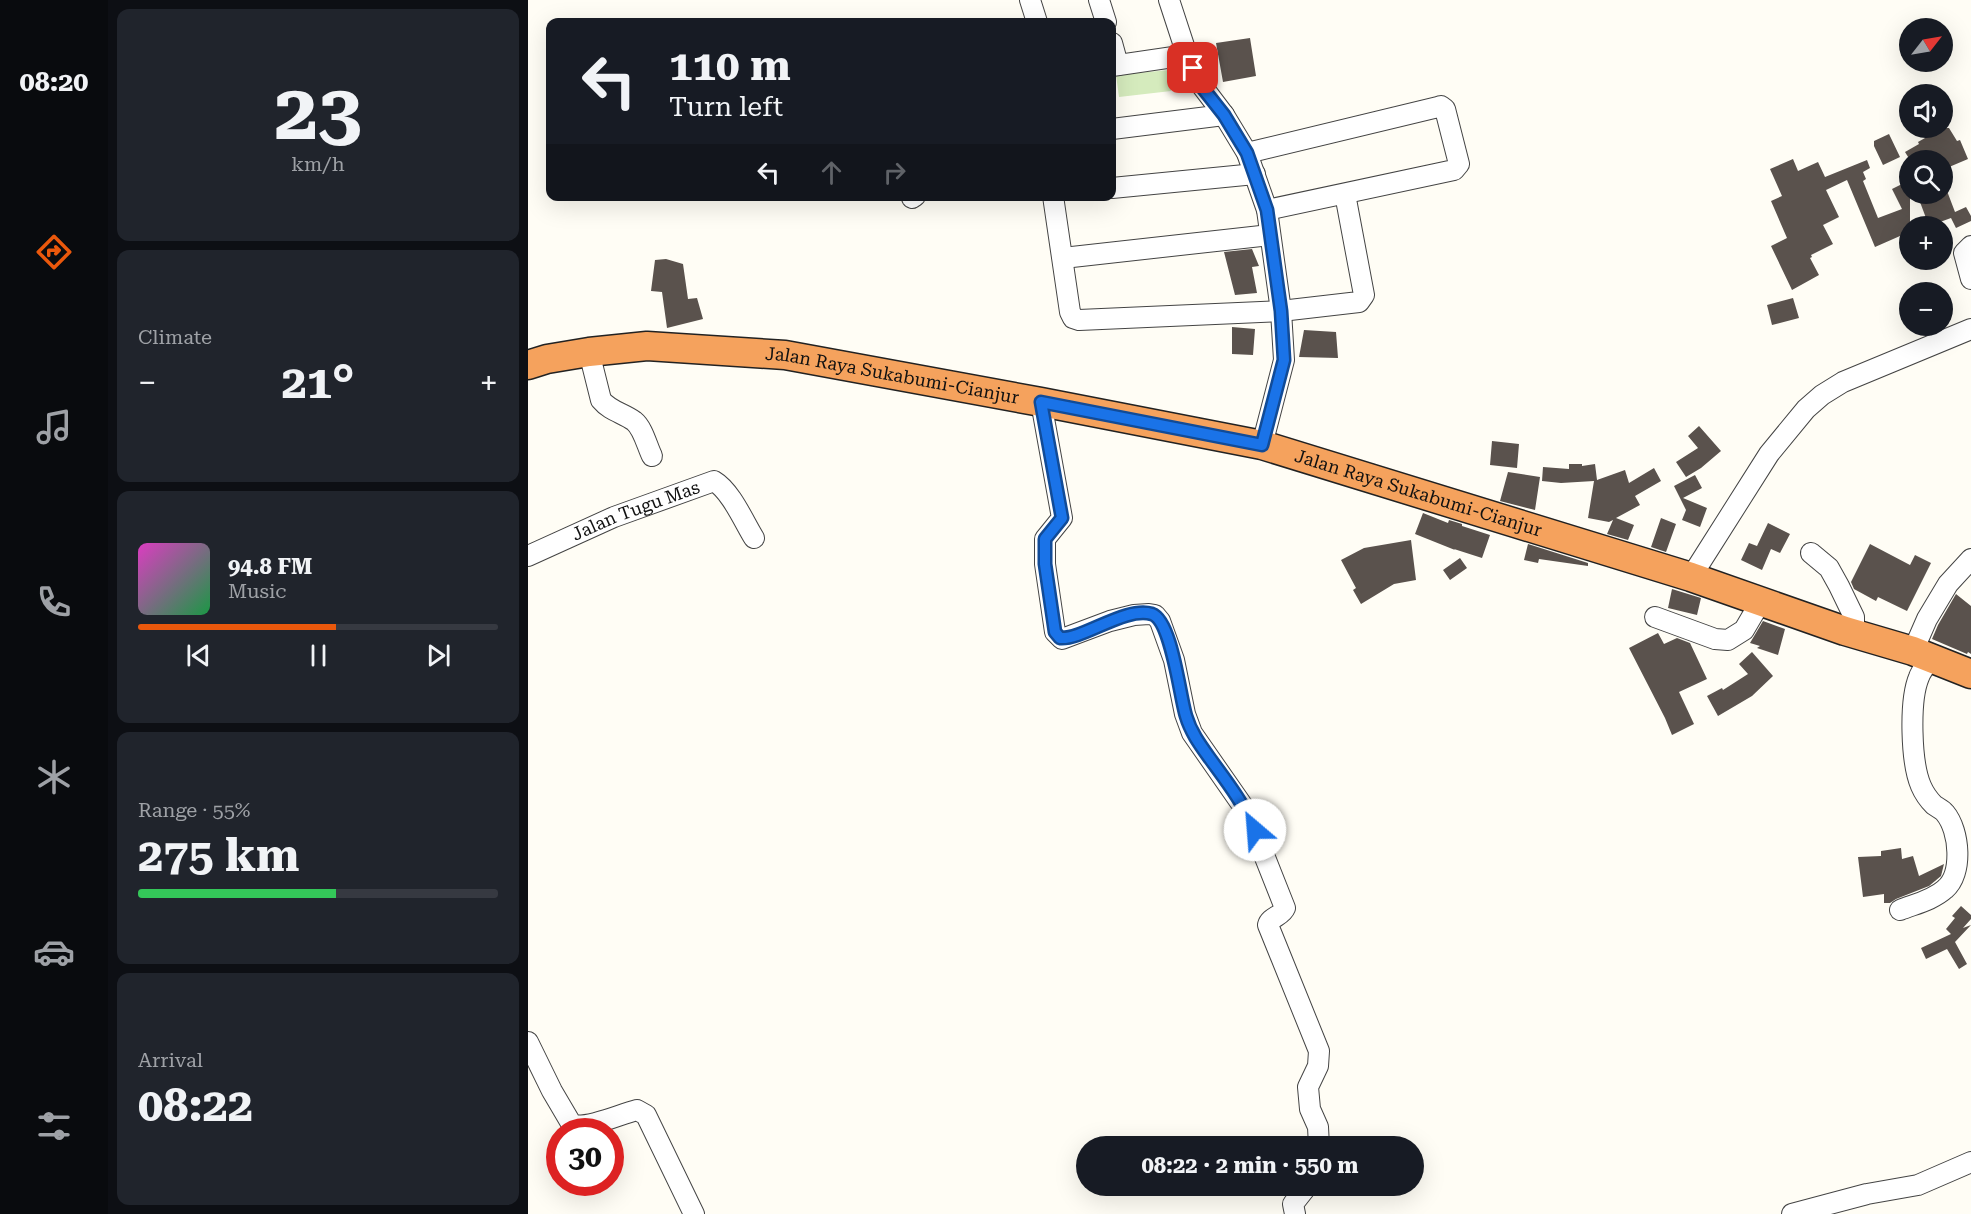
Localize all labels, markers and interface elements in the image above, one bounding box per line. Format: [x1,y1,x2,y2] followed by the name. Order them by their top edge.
[1899,18,1953,72] north arrow
[1899,18,1953,336] map controls
[669,41,791,90] text: 110 m
[570,42,648,120] icon: left
[1167,42,1218,93] pin
[1176,51,1209,84] icon: arrive
[20,66,88,98] text: 08:20
[274,67,362,158] text: 23
[1899,84,1953,138] button: sound
[669,91,783,123] text: Turn left
[1899,150,1953,204] button: search
[291,152,345,176] text: km/h
[752,156,785,189] icon: left
[815,156,848,189] icon: ahead
[878,156,911,189] icon: right
[1899,216,1953,270] button: +
[33,231,75,273] icon: directions
[1899,282,1953,336] button: −
[138,325,212,349] text: Climate
[765,343,1021,408] street label: Jalan Raya Sukabumi-Cianjur
[282,356,354,409] text: 21°
[138,363,156,402] text: −
[480,363,498,402] text: +
[33,406,75,448] icon: music
[1292,445,1545,541] street label: Jalan Raya Sukabumi-Cianjur
[568,476,702,545] street label: Jalan Tugu Mas
[228,554,312,579] text: 94.8 FM
[228,579,287,603] text: Music
[33,581,75,623] icon: phone
[182,639,215,672] icon: previous
[302,639,335,672] icon: pause
[422,639,455,672] icon: next
[33,756,75,798] icon: climate
[138,798,250,822] text: Range · 55%
[1223,798,1287,862] position arrow
[138,829,299,882] text: 275 km
[33,931,75,973] icon: car
[138,1048,203,1072] text: Arrival
[138,1079,253,1132] text: 08:22
[33,1105,75,1147] icon: filters
[546,1118,624,1196] speed limit sign: 30
[1141,1153,1359,1178] text: 08:22 · 2 min · 550 m

